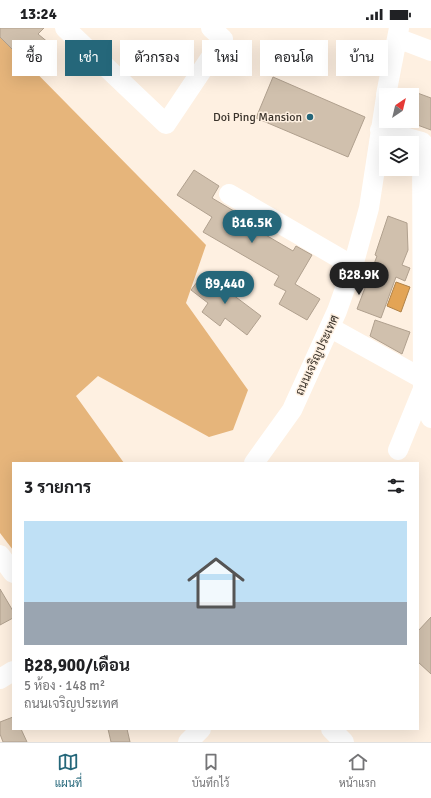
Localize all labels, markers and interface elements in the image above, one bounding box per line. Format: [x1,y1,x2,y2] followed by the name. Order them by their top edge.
[20,5,57,23] text: 13:24
[12,40,57,76] chip: ซื้อ
[65,40,112,76] chip: เช่า
[120,40,194,76] chip: ตัวกรอง
[202,40,252,76] chip: ใหม่
[260,40,328,76] chip: คอนโด
[336,40,388,76] chip: บ้าน
[379,88,419,128] north arrow
[379,88,419,176] map controls
[213,110,302,125] place label: Doi Ping Mansion
[305,112,315,122] marker: Doi Ping Mansion
[379,136,419,176] button: layers
[219,210,285,244] pin: ฿16.5K
[232,215,272,231] text: ฿16.5K
[326,262,392,296] pin: ฿28.9K
[339,267,379,283] text: ฿28.9K
[192,271,258,305] pin: ฿9,440
[205,276,245,292] text: ฿9,440
[292,312,343,398] street label: ถนนเจริญประเทศ
[385,475,407,497] icon: filters
[24,477,91,498] text: 3 รายการ
[180,547,252,619] icon: home
[24,655,130,676] text: ฿28,900/เดือน
[24,678,105,694] text: 5 ห้อง · 148 m²
[24,696,119,712] text: ถนนเจริญประเทศ
[55,751,82,790] tab: แผนที่
[192,751,229,790] tab: บันทึกไว้
[339,751,376,790] tab: หน้าแรก

